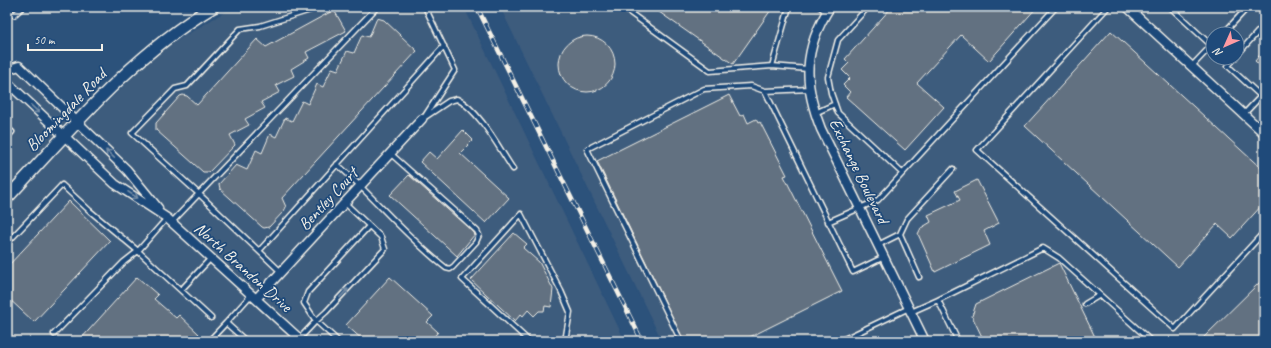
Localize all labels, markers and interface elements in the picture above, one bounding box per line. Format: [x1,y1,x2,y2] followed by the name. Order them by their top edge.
[28,26,102,52] scale bar
[1205,26,1245,66] north arrow
[34,32,56,48] text: 50 m
[1209,44,1225,60] text: N
[21,63,112,156] street label: Bloomingdale Road
[30,104,40,114] one-way arrow
[824,115,895,229] street label: Exchange Boulevard
[105,149,115,158] one-way arrow
[294,162,364,235] street label: Bentley Court
[127,191,138,199] one-way arrow
[190,218,297,317] street label: North Brandon Drive
[339,288,348,299] one-way arrow

